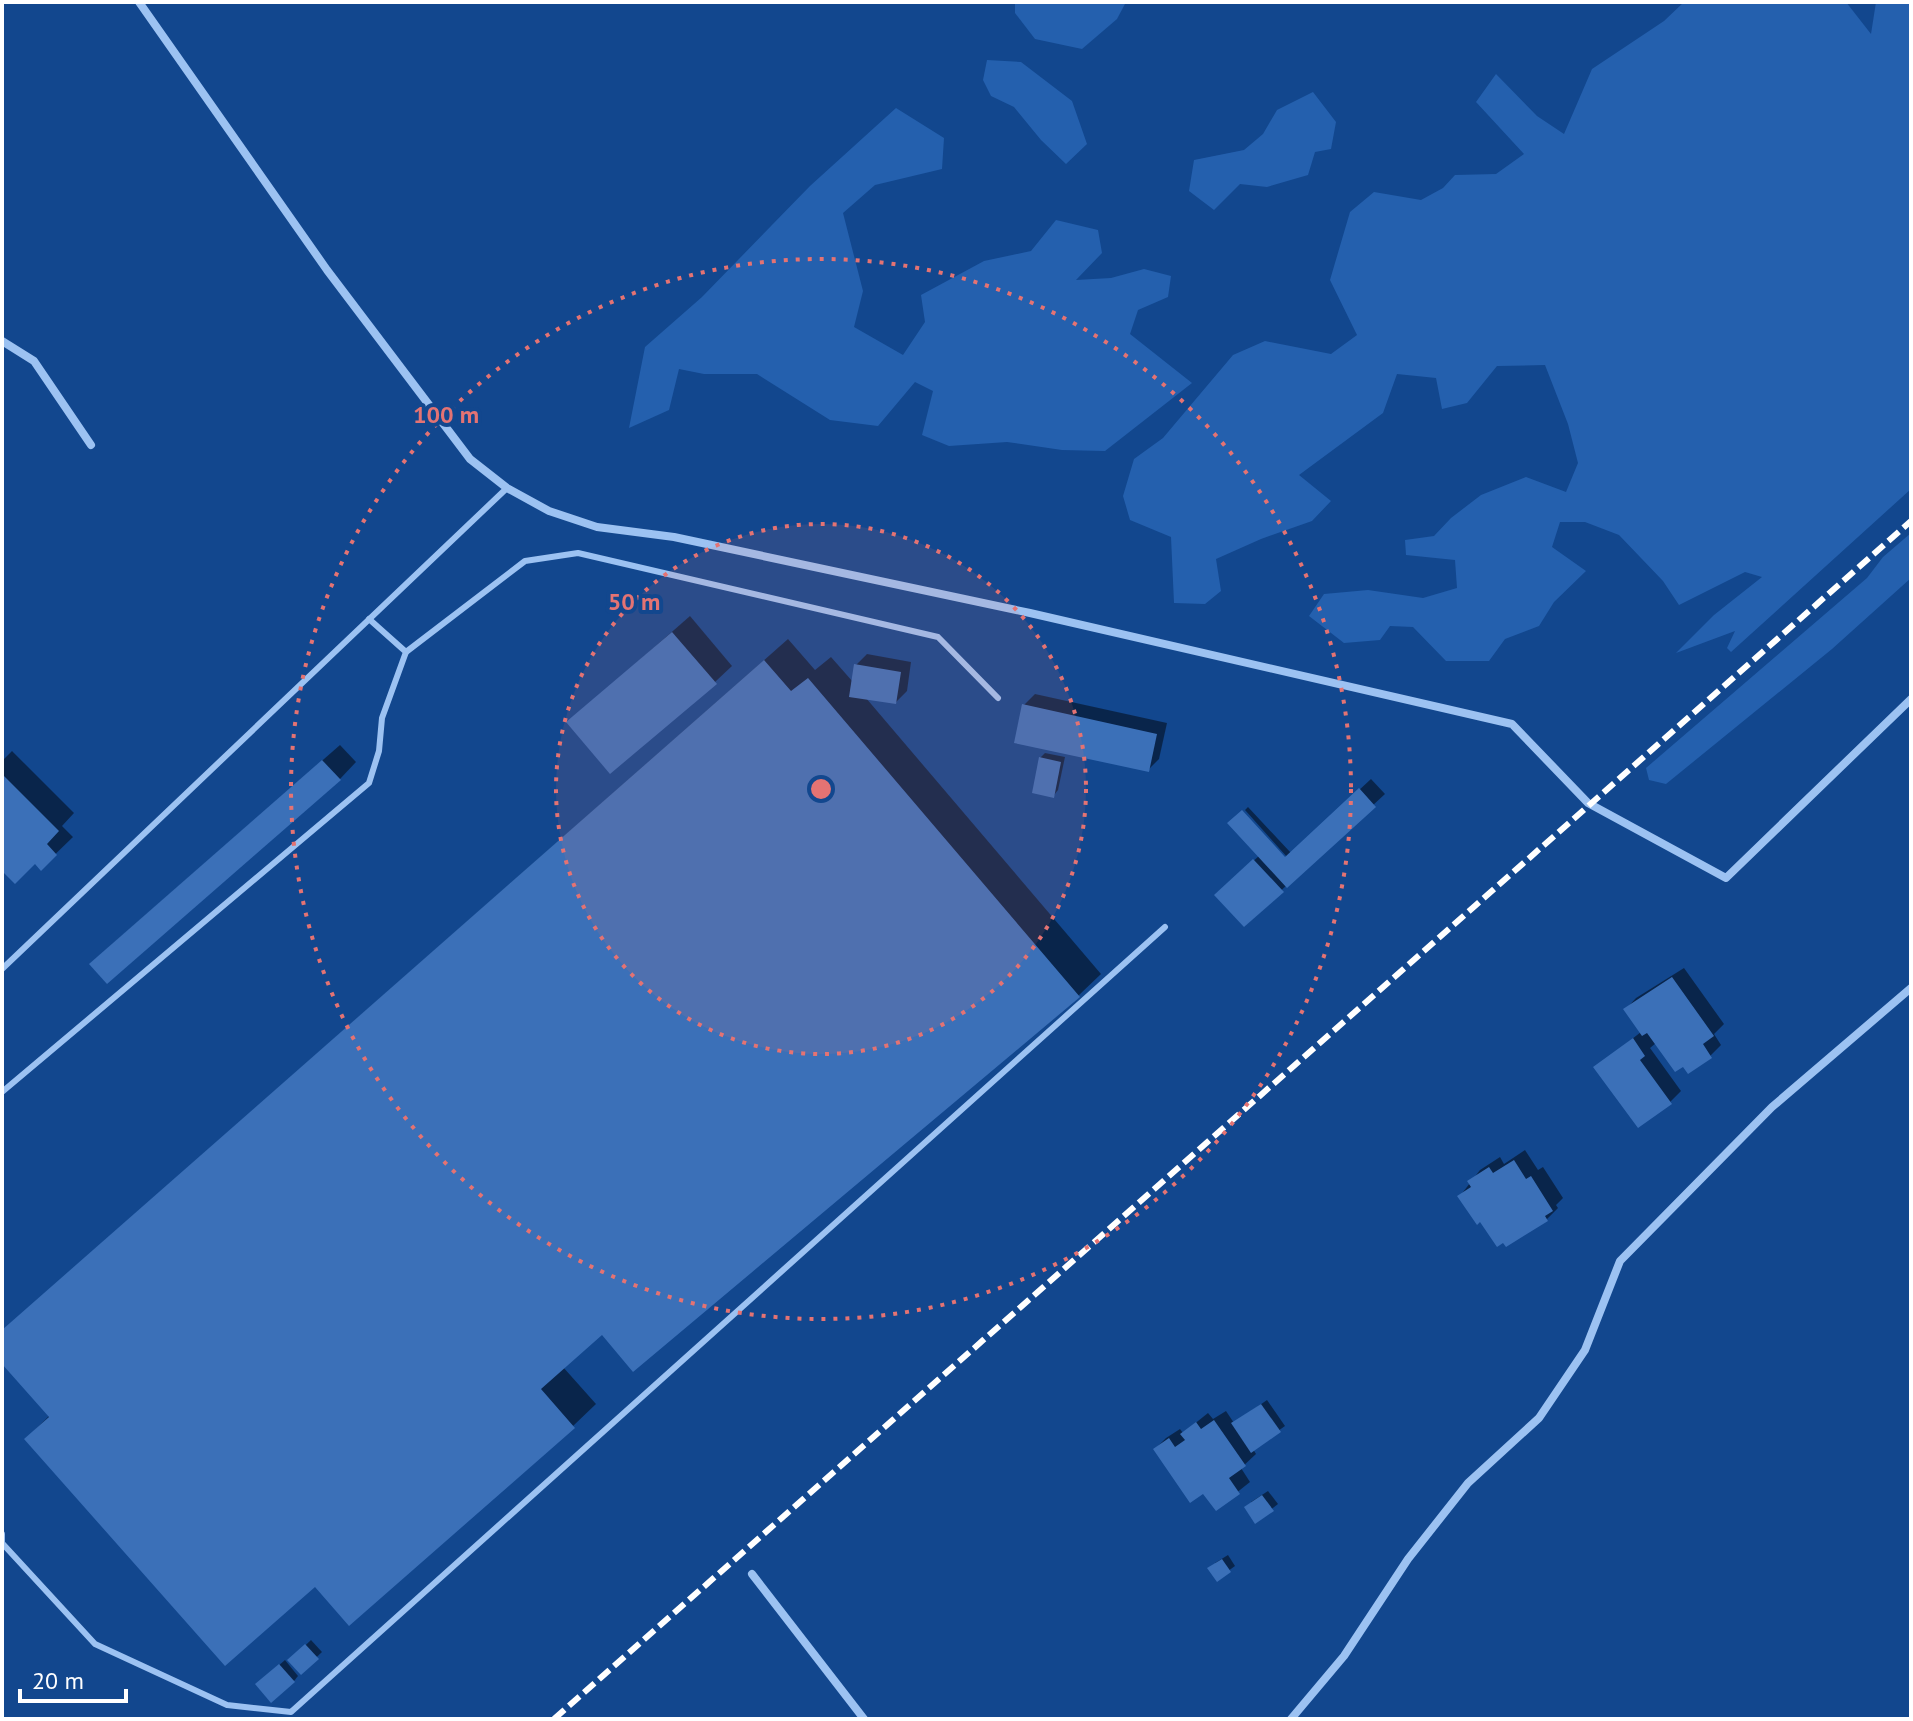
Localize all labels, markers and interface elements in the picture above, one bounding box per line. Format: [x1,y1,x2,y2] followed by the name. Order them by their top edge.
[413,399,479,430] text: 100 m
[608,586,660,617] text: 50 m
[807,775,835,803] centre of rings
[20,1653,126,1703] scale bar
[32,1665,84,1696] text: 20 m

